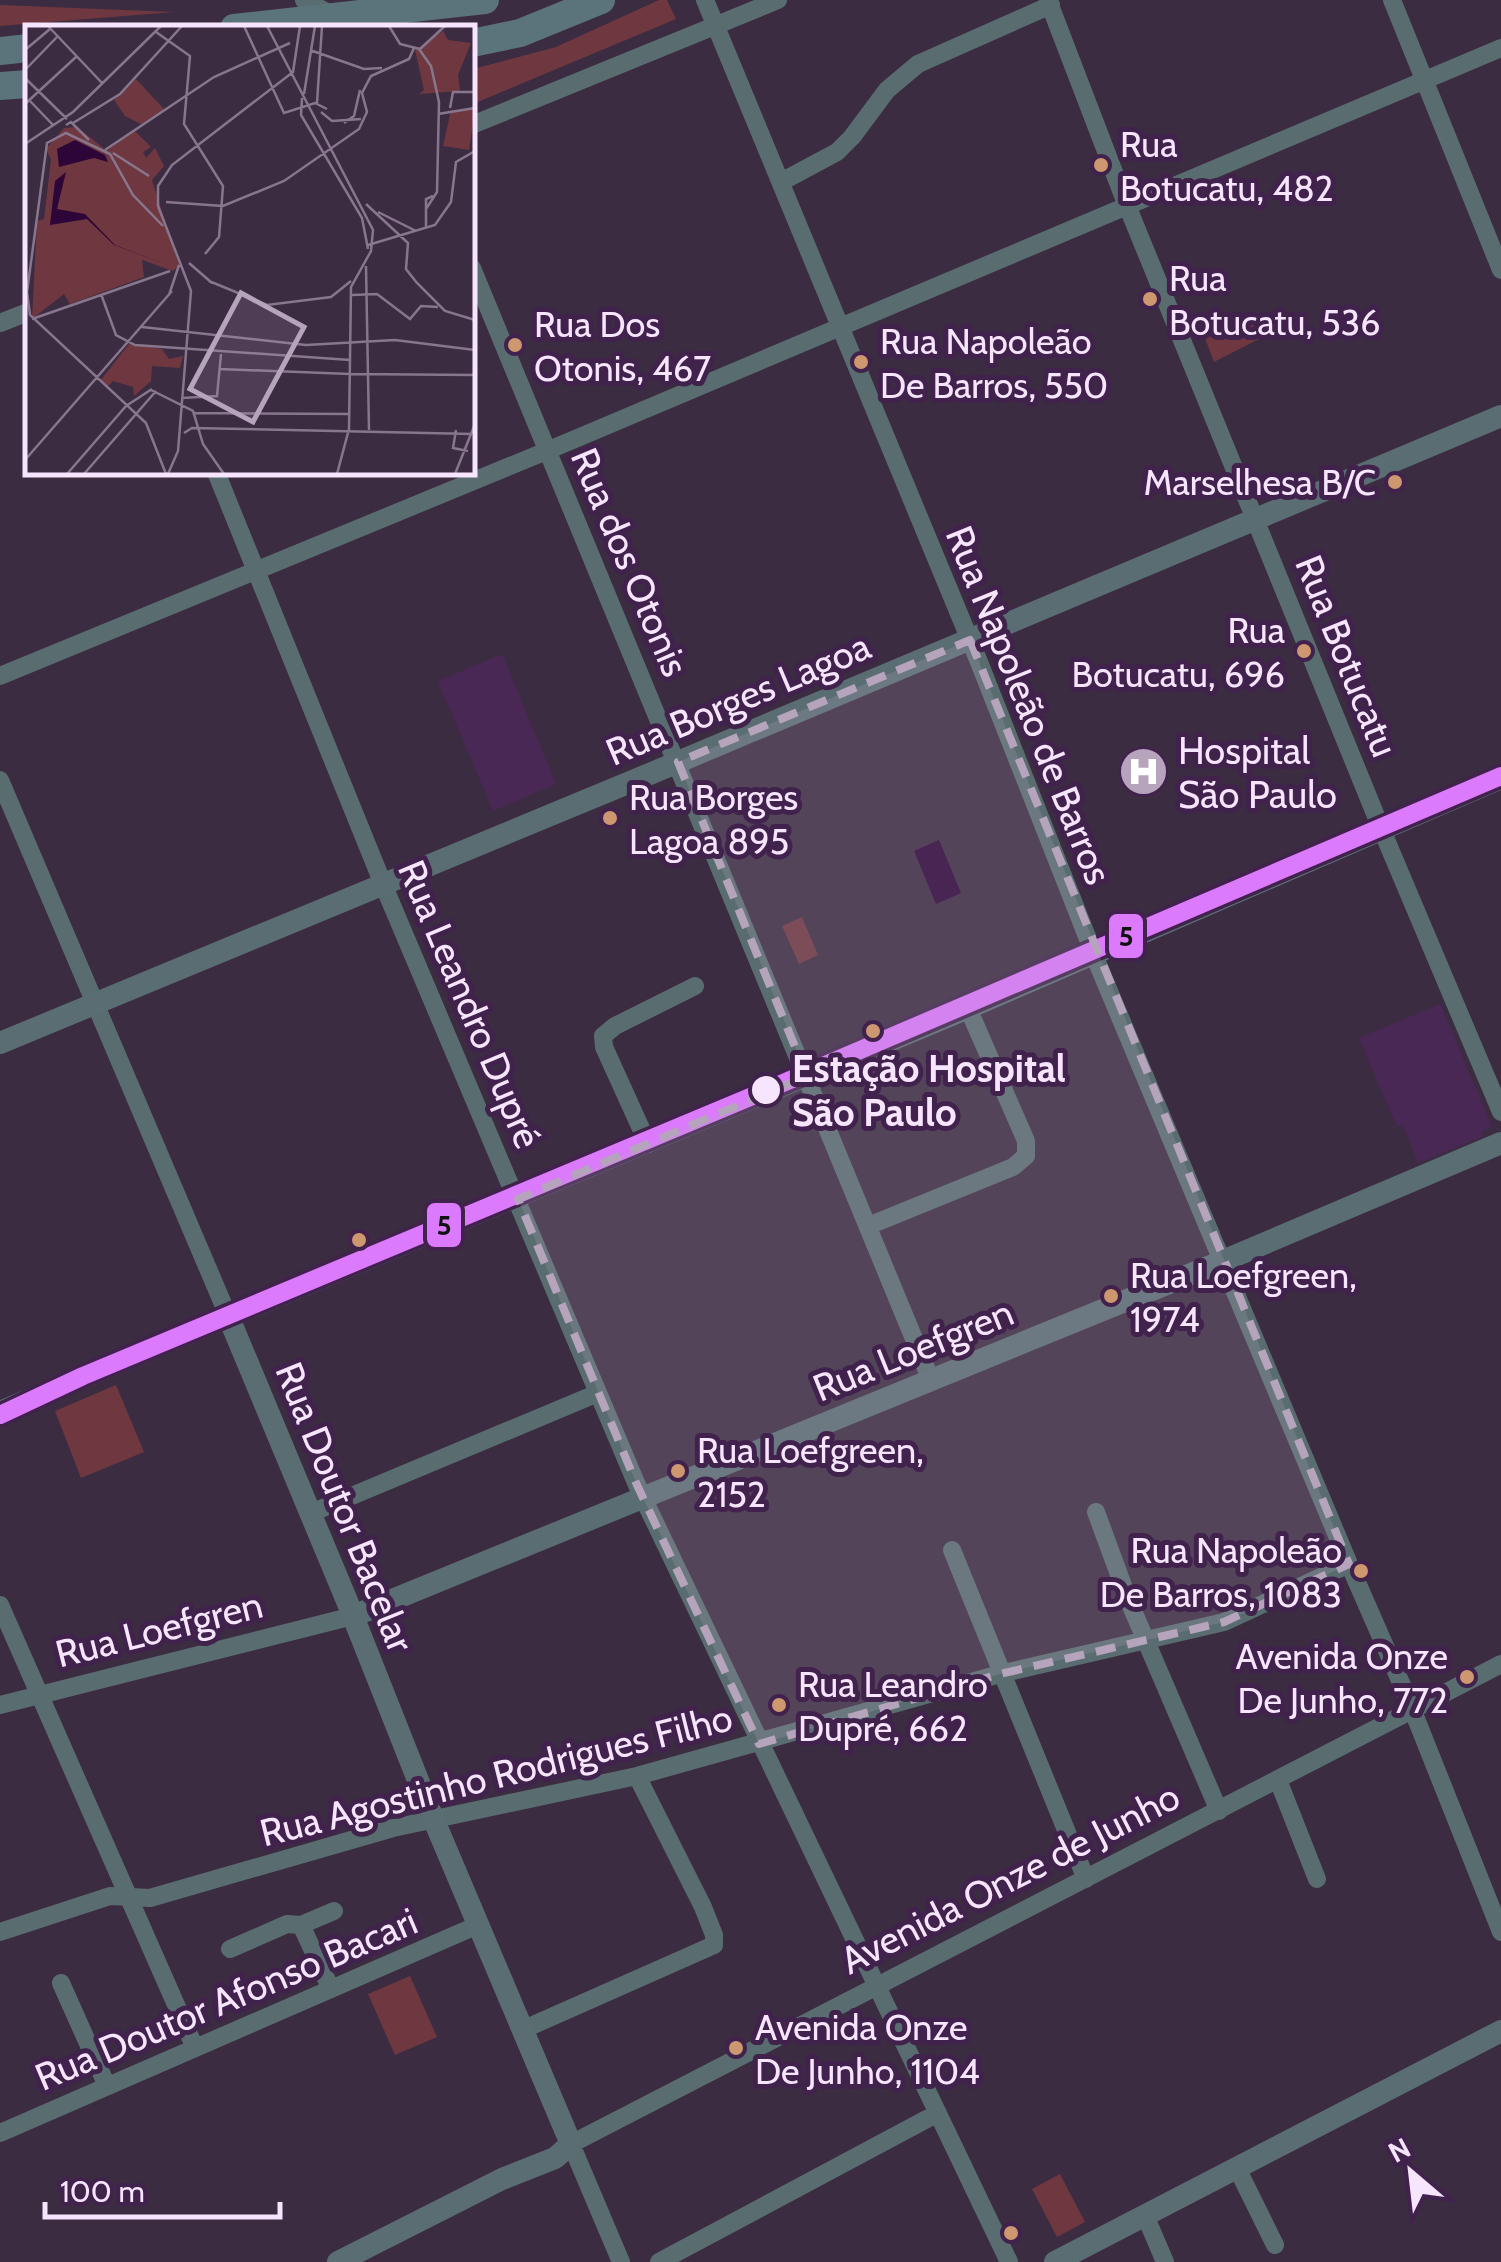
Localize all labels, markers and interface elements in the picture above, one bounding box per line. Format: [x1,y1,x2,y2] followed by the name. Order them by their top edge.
[25,25,475,475] inset map
[1120,122,1334,210] place label: Rua Botucatu, 482
[1091,155,1111,175] marker: Rua Botucatu, 482
[1169,256,1381,344] place label: Rua Botucatu, 536
[1140,289,1160,309] marker: Rua Botucatu, 536
[534,302,711,390] place label: Rua Dos Otonis, 467
[880,319,1108,407] place label: Rua Napoleão De Barros, 550
[505,335,525,355] marker: Rua Dos Otonis, 467
[851,352,871,372] marker: Rua Napoleão De Barros, 550
[561,441,699,683] street label: Rua dos Otonis
[1143,460,1376,504] place label: Marselhesa B/C
[1385,472,1405,492] marker: Marselhesa B/C
[936,519,1122,891] street label: Rua Napoleão de Barros
[1285,548,1409,764] street label: Rua Botucatu
[1071,608,1285,696] place label: Rua Botucatu, 696
[599,622,877,776] street label: Rua Borges Lagoa
[1294,641,1314,661] marker: Rua Botucatu, 696
[1178,727,1337,818] place label: Hospital São Paulo
[1117,746,1169,798] hospital icon: Hospital São Paulo
[629,775,798,863] place label: Rua Borges Lagoa 895
[600,808,620,828] marker: Rua Borges Lagoa 895
[388,853,552,1155] street label: Rua Leandro Dupré
[1107,912,1145,960] line badge: 5
[1118,919,1134,953] text: 5
[863,1021,883,1041] unlabelled marker
[792,1045,1066,1136] place label: Estação Hospital São Paulo
[749,1073,783,1107] marker: Estação Hospital São Paulo
[425,1201,463,1249] line badge: 5
[436,1208,452,1242] text: 5
[349,1230,369,1250] unlabelled marker
[1130,1253,1357,1341] place label: Rua Loefgreen, 1974
[1101,1286,1121,1306] marker: Rua Loefgreen, 1974
[806,1289,1020,1411] street label: Rua Loefgren
[266,1355,424,1659] street label: Rua Doutor Bacelar
[697,1428,924,1516] place label: Rua Loefgreen, 2152
[668,1461,688,1481] marker: Rua Loefgreen, 2152
[1100,1528,1342,1616] place label: Rua Napoleão De Barros, 1083
[1351,1561,1371,1581] marker: Rua Napoleão De Barros, 1083
[51,1581,267,1677] street label: Rua Loefgren
[1236,1634,1448,1722] place label: Avenida Onze De Junho, 772
[798,1662,988,1750] place label: Rua Leandro Dupré, 662
[1457,1667,1477,1687] marker: Avenida Onze De Junho, 772
[255,1694,737,1856] street label: Rua Agostinho Rodrigues Filho
[769,1695,789,1715] marker: Rua Leandro Dupré, 662
[833,1772,1187,1984] street label: Avenida Onze de Junho
[28,1897,424,2101] street label: Rua Doutor Afonso Bacari
[755,2005,980,2093] place label: Avenida Onze De Junho, 1104
[726,2038,746,2058] marker: Avenida Onze De Junho, 1104
[1361,2122,1461,2222] north arrow
[1383,2130,1416,2170] text: N
[45,2157,280,2219] scale bar
[60,2173,145,2210] text: 100 m
[1001,2223,1021,2243] unlabelled marker

